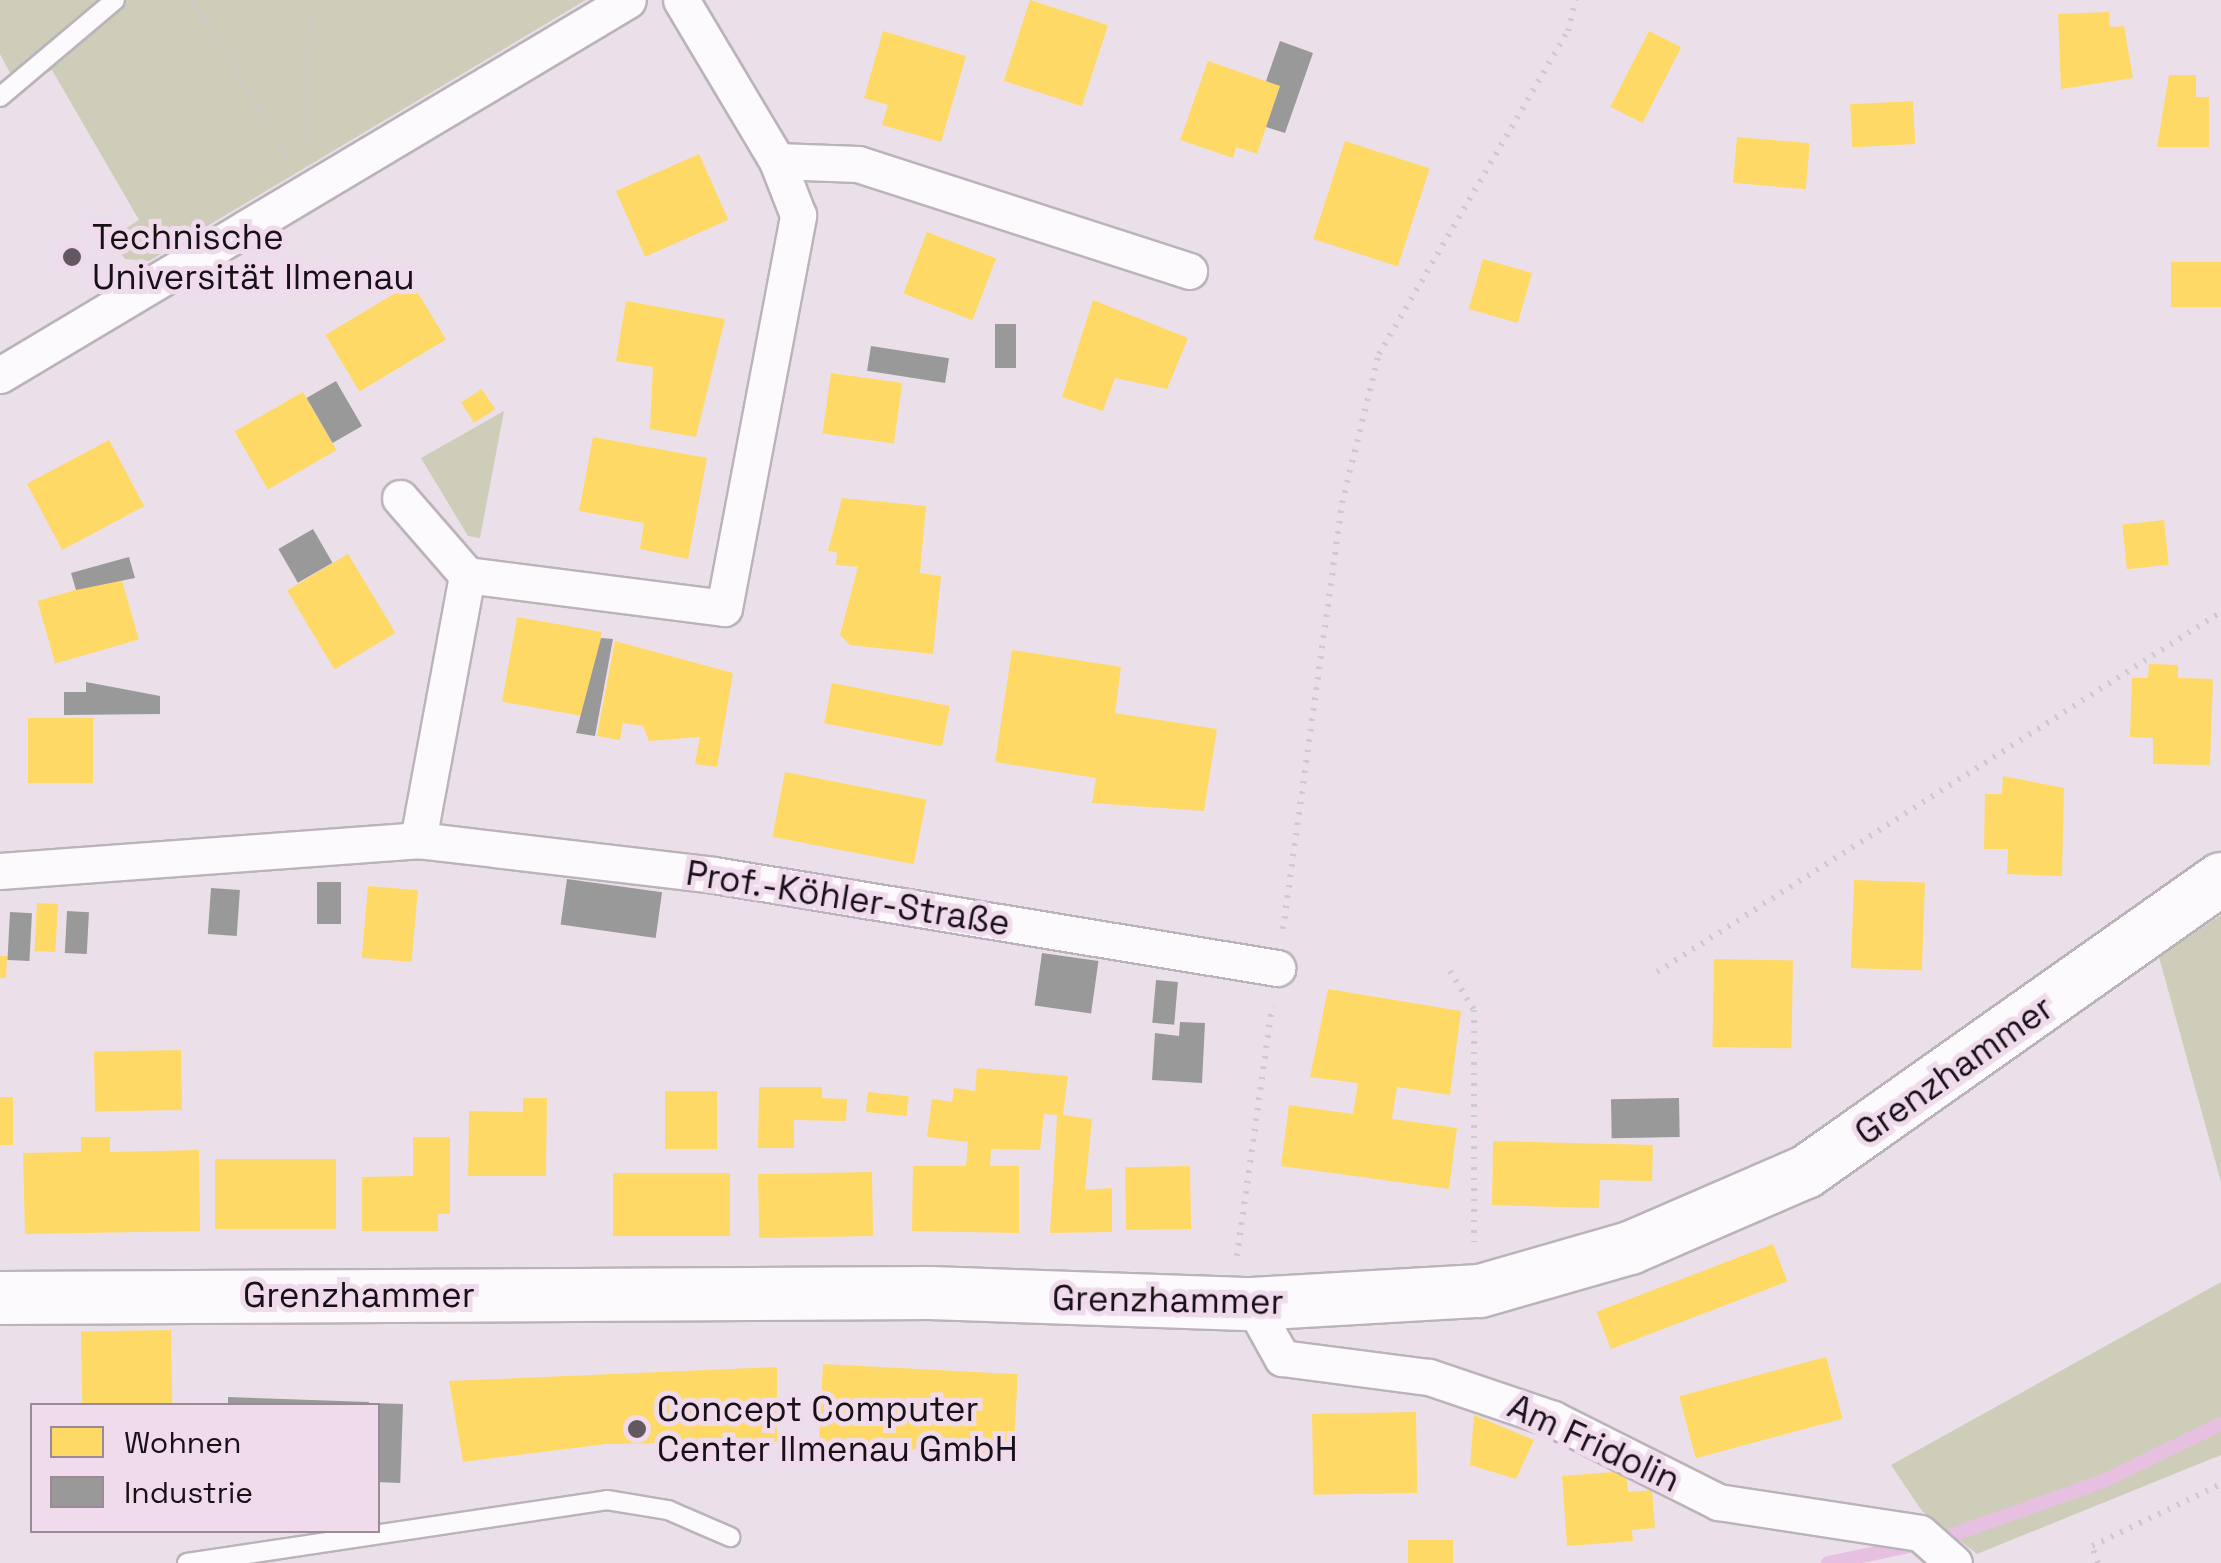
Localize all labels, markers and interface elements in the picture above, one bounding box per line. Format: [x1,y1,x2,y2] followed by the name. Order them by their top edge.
[92,216,415,298] place label: Technische Universität Ilmenau
[61,246,83,268] marker: Technische Universität Ilmenau
[683,852,1013,944] street label: Prof.-Köhler-Straße
[1847,986,2061,1154] street label: Grenzhammer
[243,1274,475,1316] street label: Grenzhammer
[1052,1277,1284,1323] street label: Grenzhammer
[1501,1385,1687,1501] street label: Am Fridolin
[657,1388,1018,1470] place label: Concept Computer Center Ilmenau GmbH
[30,1403,380,1533] legend
[626,1418,648,1440] marker: Concept Computer Center Ilmenau GmbH
[124,1423,241,1462] text: Wohnen
[124,1473,253,1512] text: Industrie

